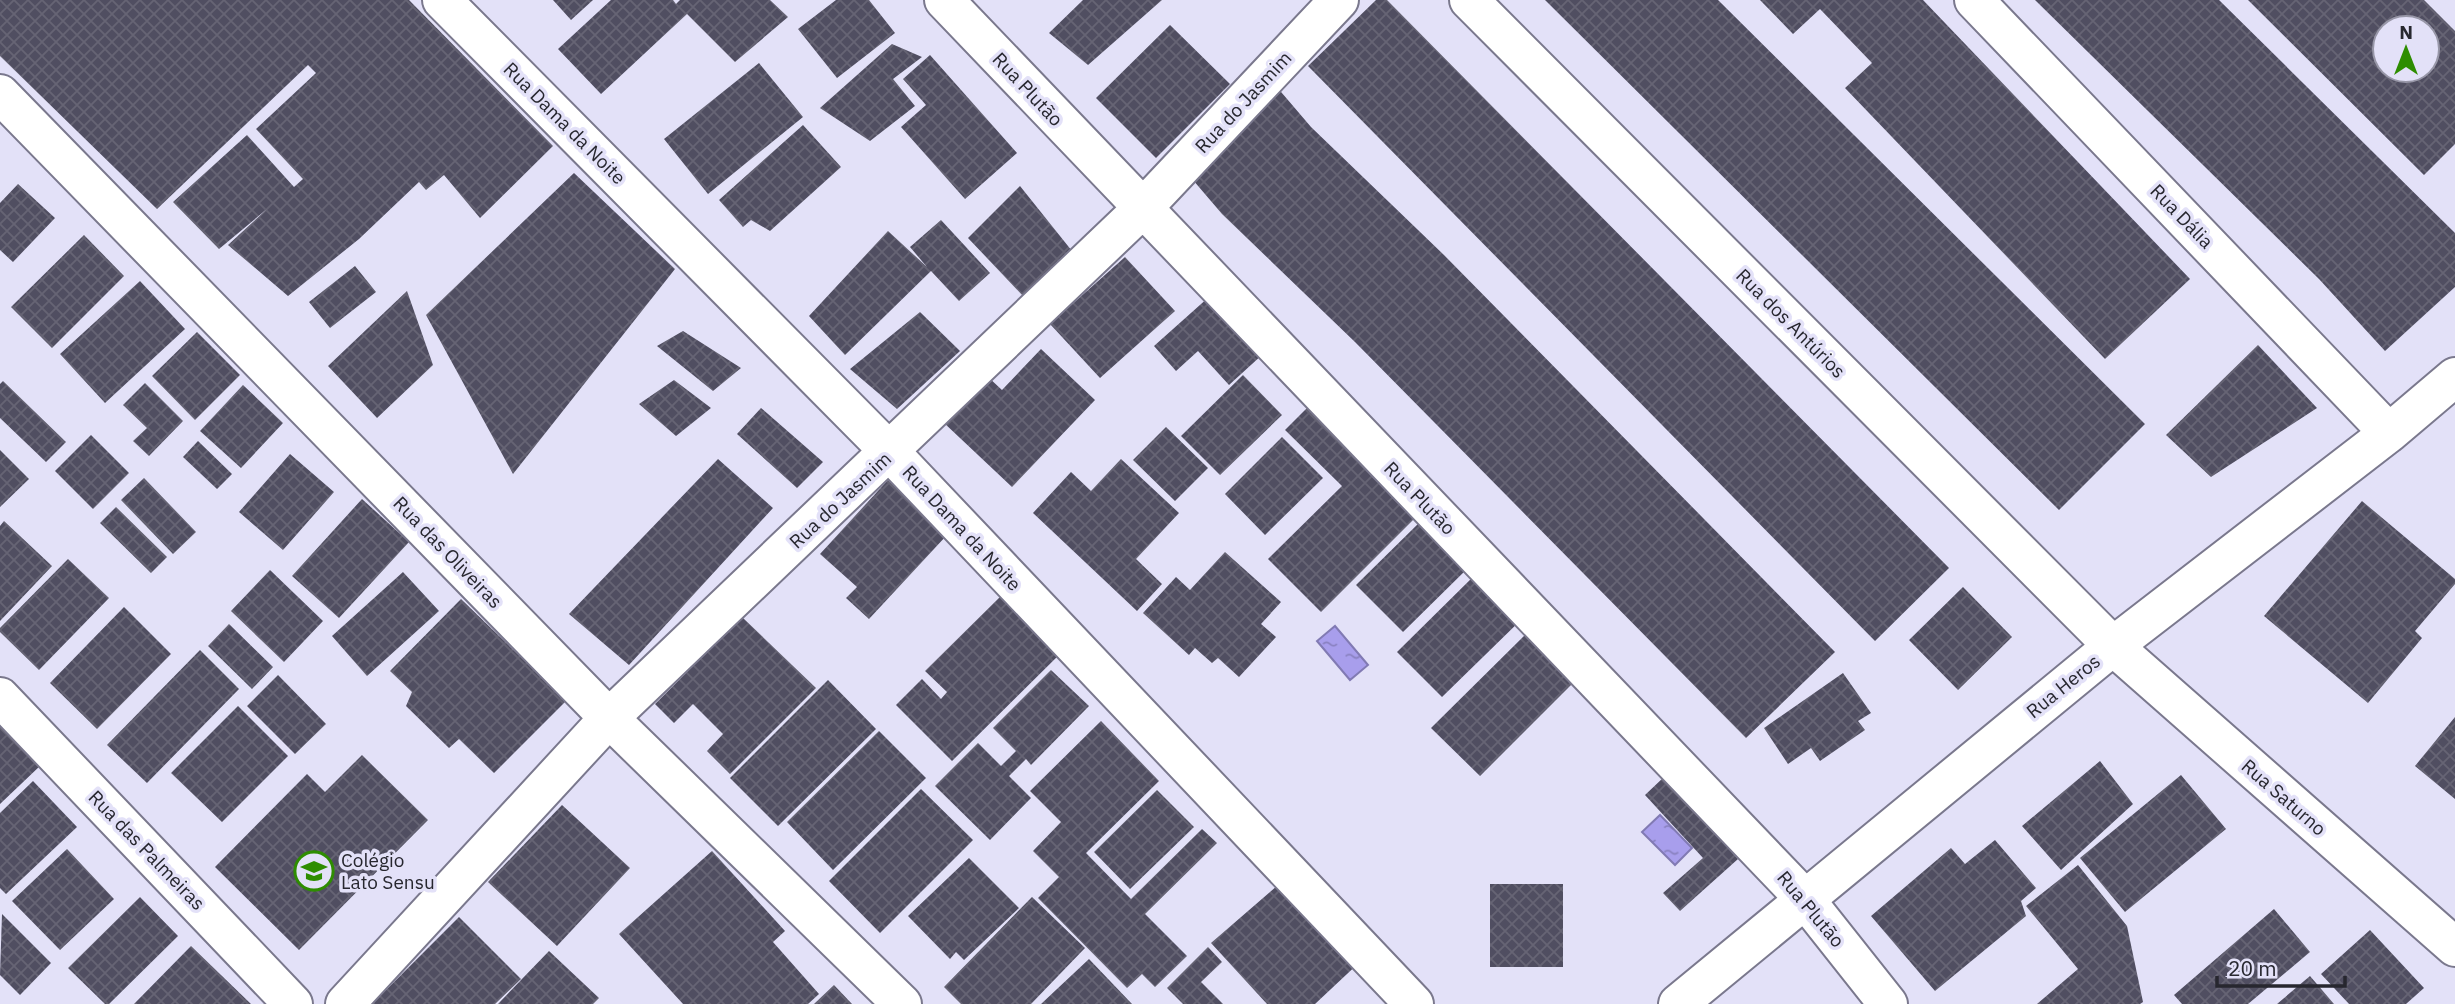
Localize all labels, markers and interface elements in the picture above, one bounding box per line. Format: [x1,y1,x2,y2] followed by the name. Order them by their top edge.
[2371,14,2441,84] north arrow
[2399,20,2413,44] text: N
[1190,46,1296,158] street label: Rua do Jasmim
[988,47,1068,131] street label: Rua Plutão
[499,57,631,189] street label: Rua Dama da Noite
[2145,179,2219,253] street label: Rua Dália
[1731,263,1851,383] street label: Rua dos Antúrios
[784,447,896,553] street label: Rua do Jasmim
[1379,456,1461,540] street label: Rua Plutão
[898,460,1026,596] street label: Rua Dama da Noite
[388,491,508,613] street label: Rua das Oliveiras
[2021,649,2105,723] street label: Rua Heros
[2237,754,2331,840] street label: Rua Saturno
[84,785,210,915] street label: Rua das Palmeiras
[341,848,435,894] place label: Colégio Lato Sensu
[293,850,335,892] school or university icon: Colégio Lato Sensu
[1772,866,1850,952] street label: Rua Plutão
[2217,944,2345,988] scale bar
[2228,954,2277,982] text: 20 m

